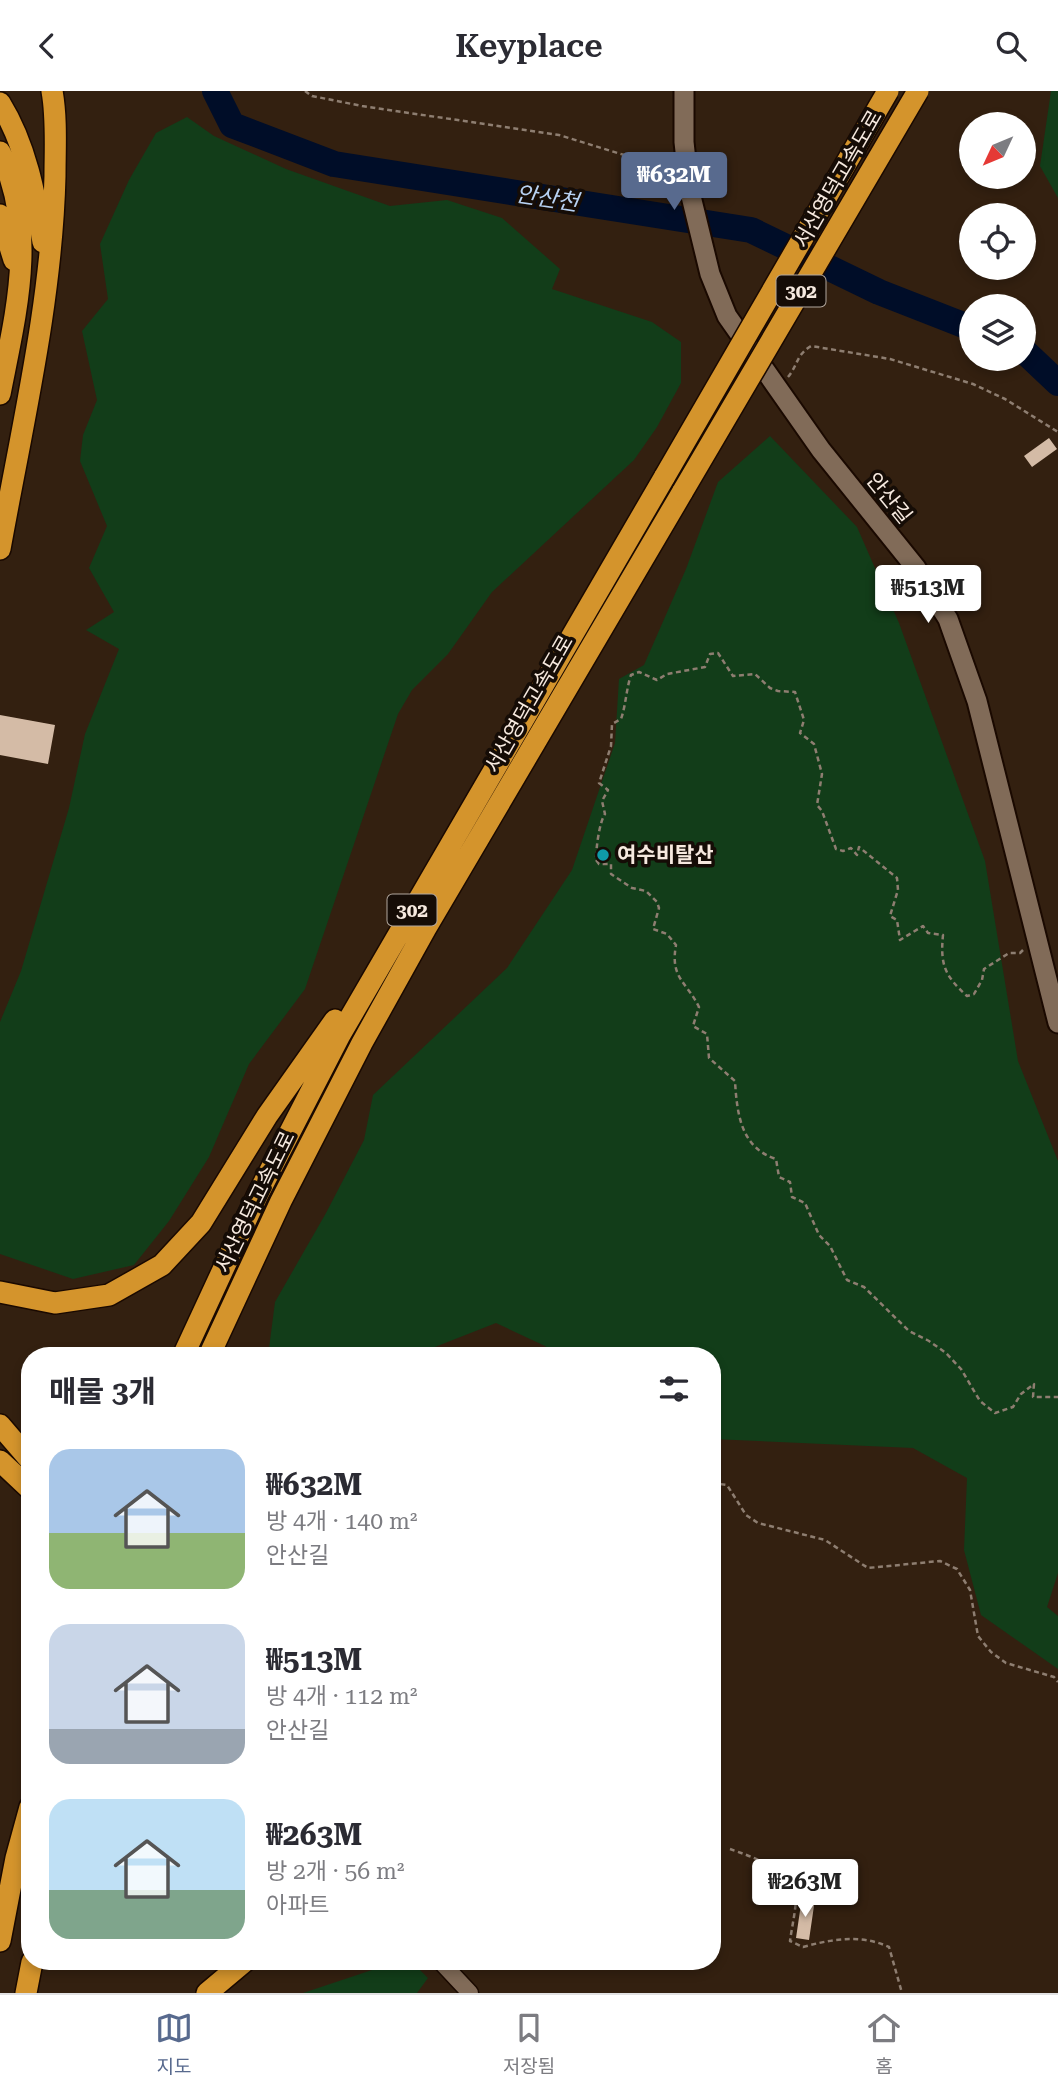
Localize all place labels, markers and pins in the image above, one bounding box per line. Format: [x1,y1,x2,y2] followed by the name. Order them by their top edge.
[625,152,723,212] pin: ₩632M
[879,566,977,625] pin: ₩513M
[617,843,714,867] place label: 여수비탈산
[595,847,611,863] marker: 여수비탈산
[756,1860,854,1919] pin: ₩263M

